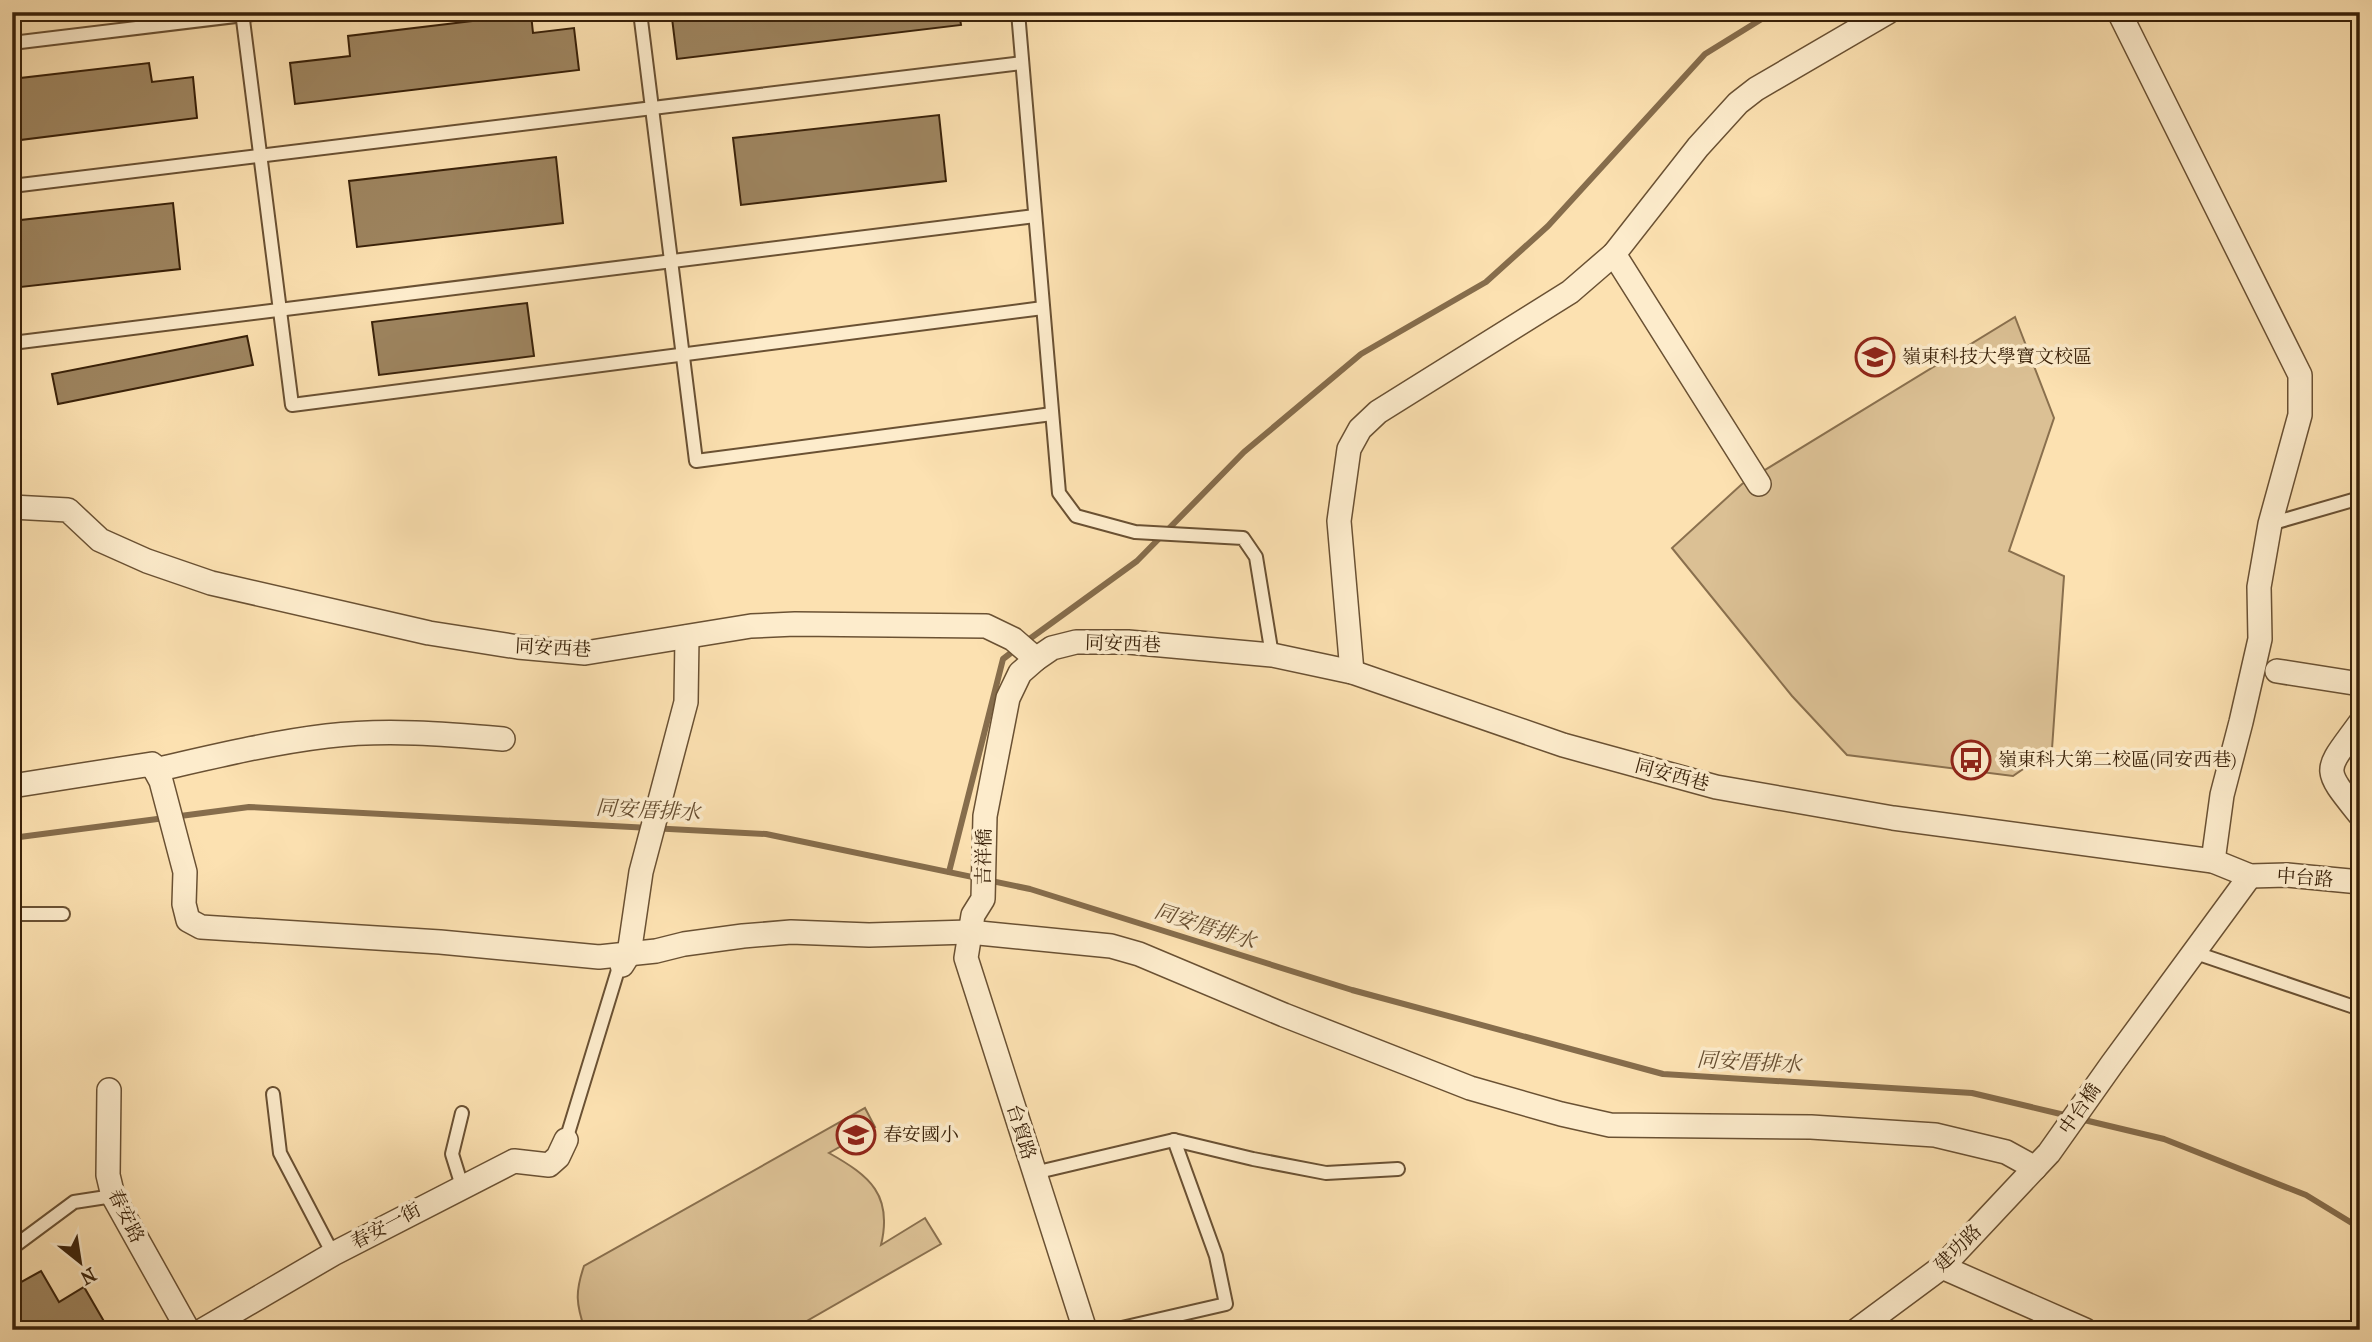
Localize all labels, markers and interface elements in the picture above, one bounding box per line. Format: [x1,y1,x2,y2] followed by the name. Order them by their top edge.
[1854,336,1896,378] school or university icon: 嶺東科技大學寶文校區
[1902,346,2092,368] place label: 嶺東科技大學寶文校區
[1085,632,1161,656] street label: 同安西巷
[514,635,592,661] street label: 同安西巷
[1950,739,1992,781] bus stop icon: 嶺東科大第二校區(同安西巷)
[1998,749,2237,771] place label: 嶺東科大第二校區(同安西巷)
[1632,755,1712,795] street label: 同安西巷
[595,795,703,825] water label: 同安厝排水
[973,828,995,886] street label: 吉祥橋
[2276,865,2334,891] street label: 中台路
[1151,898,1261,954] water label: 同安厝排水
[1696,1047,1804,1077] water label: 同安厝排水
[2055,1079,2105,1139] street label: 中台橋
[1002,1102,1040,1162] street label: 台貿路
[835,1114,877,1156] school or university icon: 春安國小
[883,1124,959,1146] place label: 春安國小
[104,1186,148,1246] street label: 春安路
[347,1198,425,1254] street label: 春安一街
[1930,1220,1986,1276] street label: 建功路
[46,1226,116,1296] north arrow
[76,1263,100,1289] text: N

